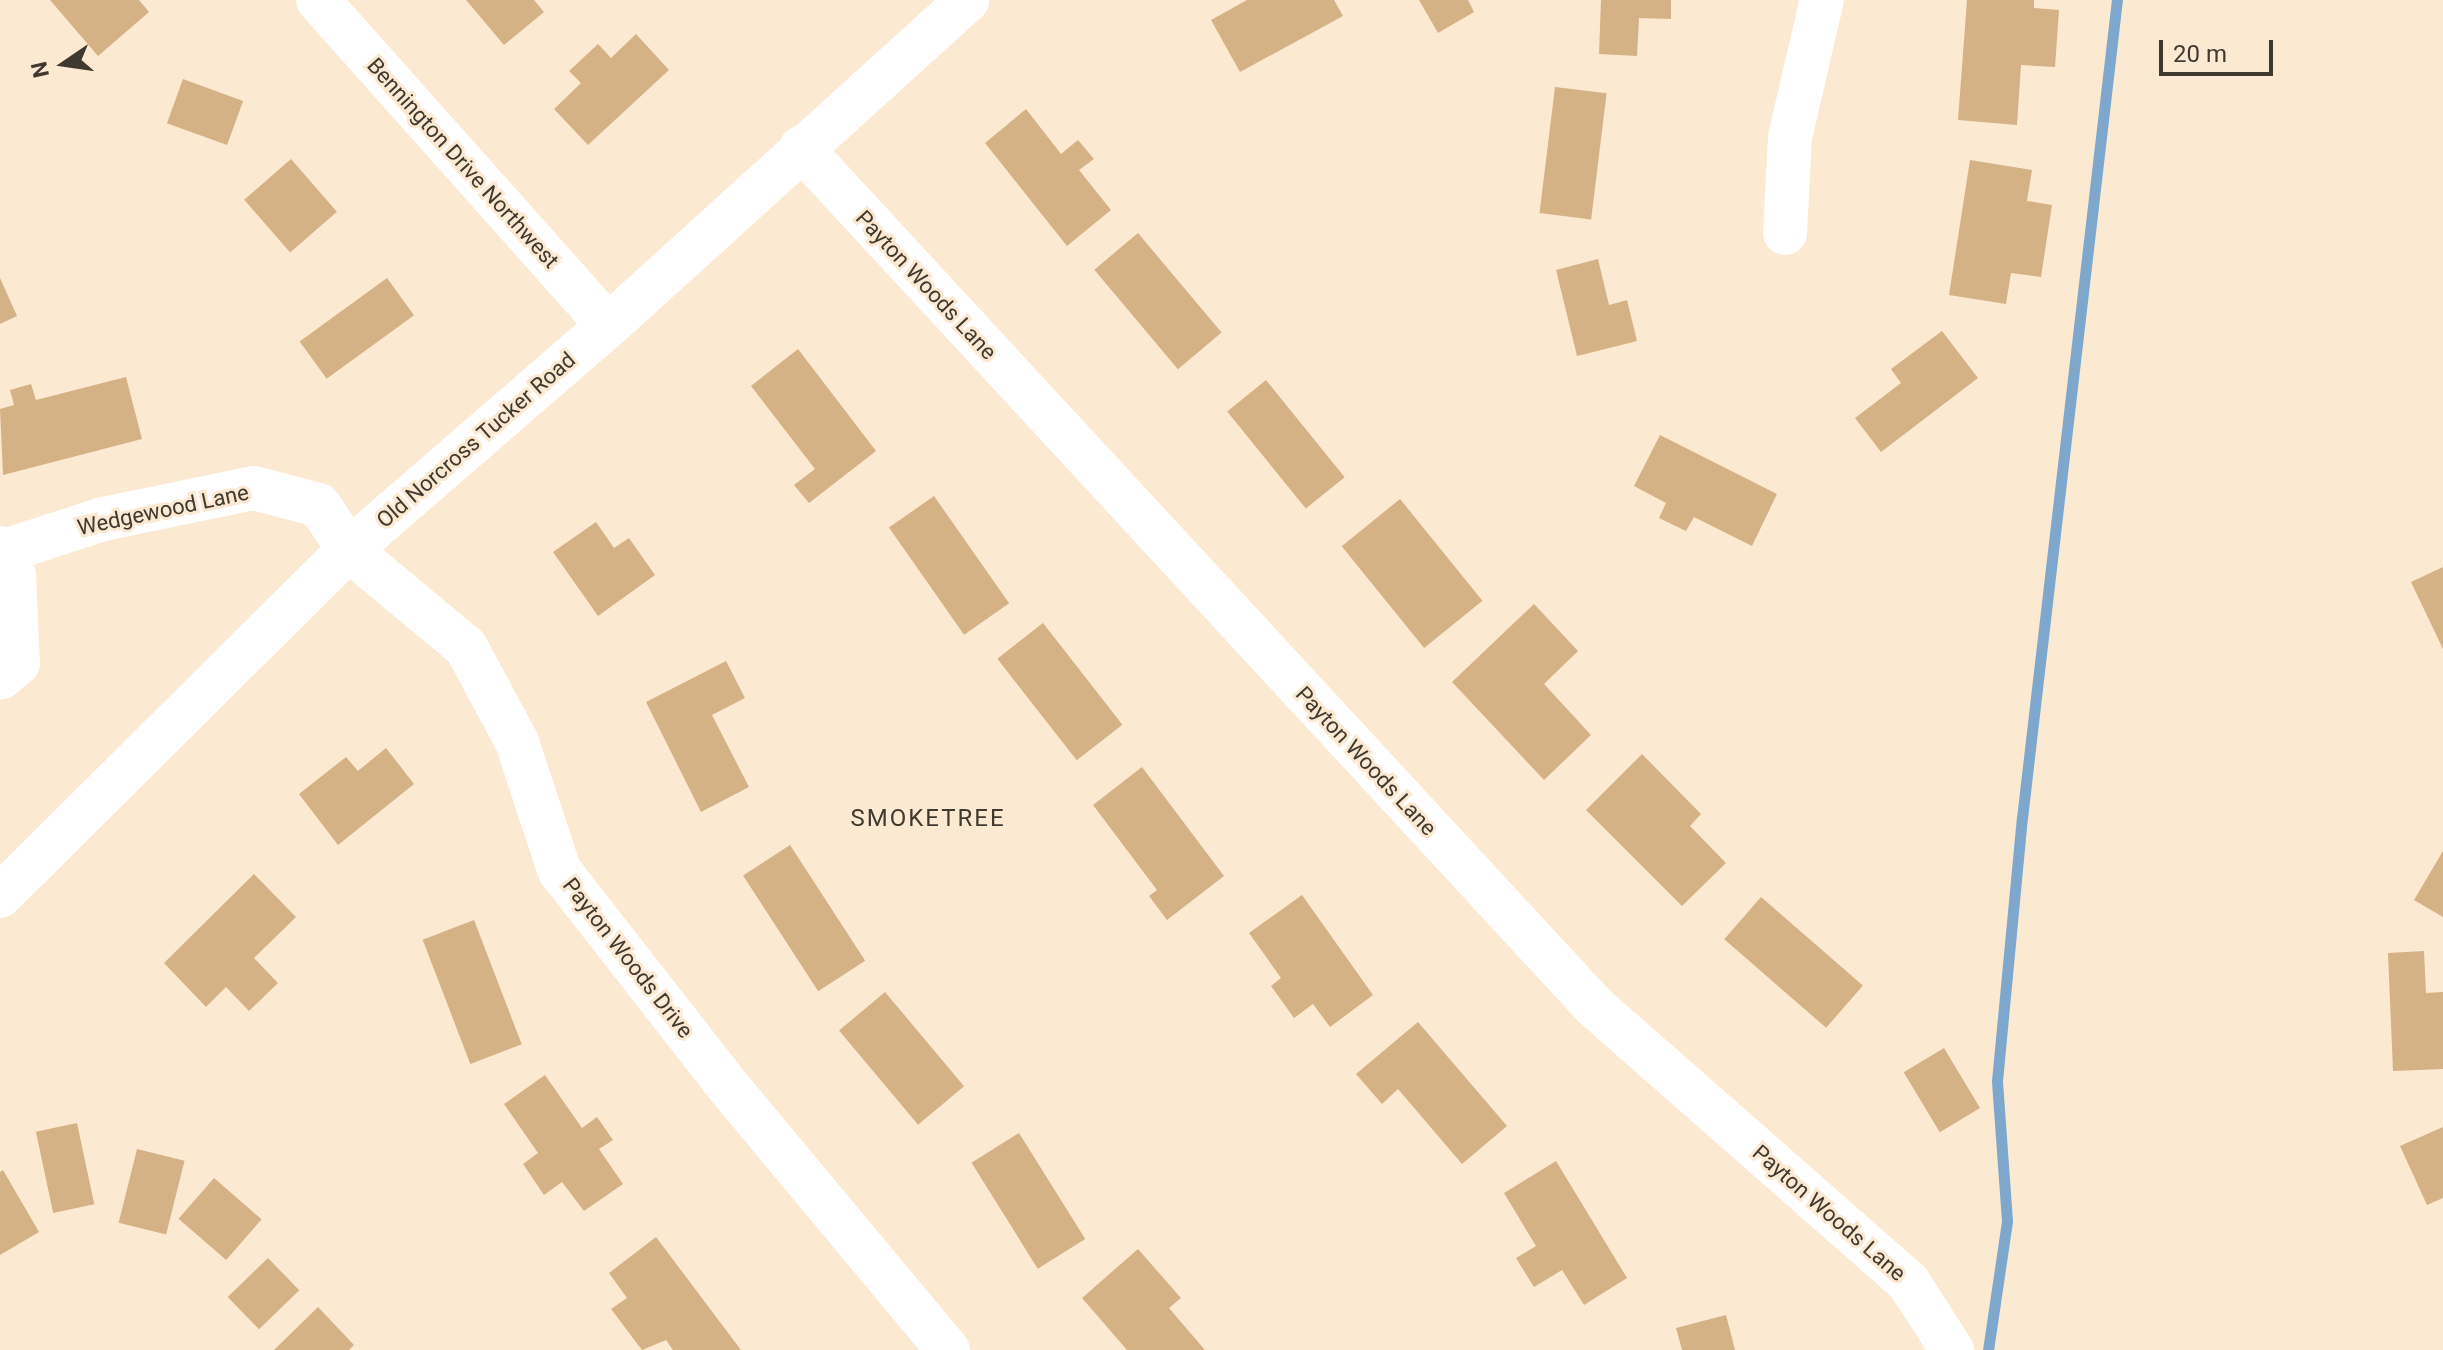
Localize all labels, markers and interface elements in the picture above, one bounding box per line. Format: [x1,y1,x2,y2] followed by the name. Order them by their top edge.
[24,24,104,104] north arrow
[2163,24,2277,74] scale bar
[2173,40,2227,68] text: 20 m
[362,52,564,274] street label: Bennington Drive Northwest
[26,59,54,80] text: N
[850,205,1002,365] street label: Payton Woods Lane
[371,346,581,534] street label: Old Norcross Tucker Road
[75,479,251,541] street label: Wedgewood Lane
[1290,681,1442,841] street label: Payton Woods Lane
[850,805,1006,833] district label: SMOKETREE
[557,873,699,1043] street label: Payton Woods Drive
[1747,1139,1911,1287] street label: Payton Woods Lane

